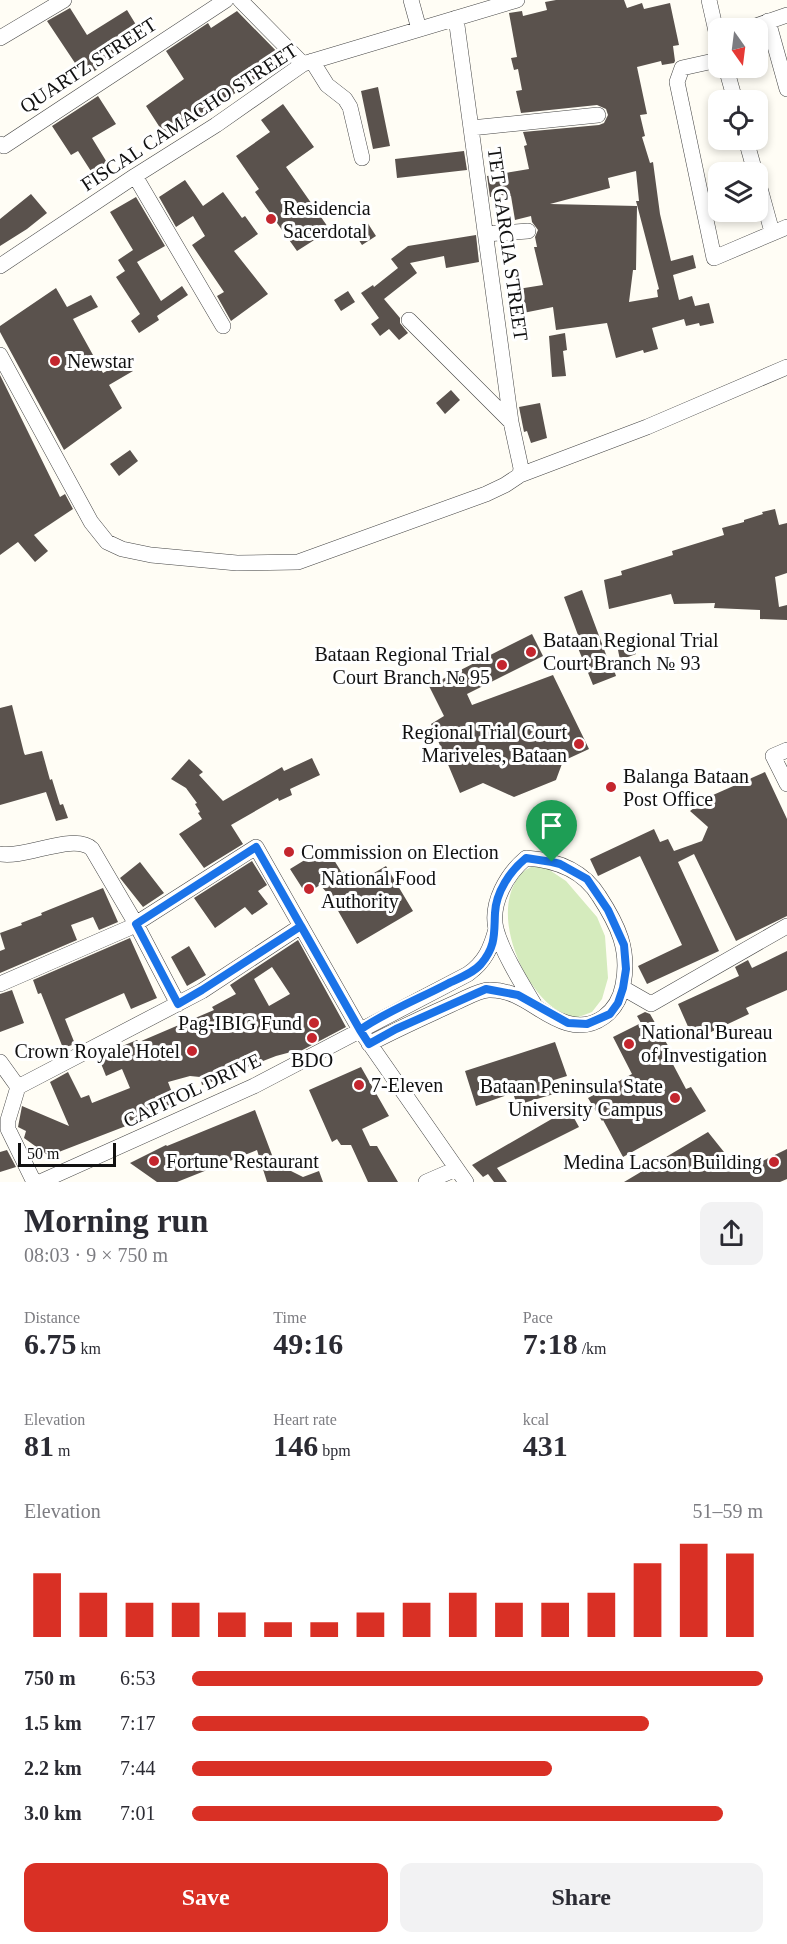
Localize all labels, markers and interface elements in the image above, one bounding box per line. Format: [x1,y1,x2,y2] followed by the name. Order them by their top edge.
[16,13,160,117] street label: QUARTZ STREET
[708,18,768,78] north arrow
[708,18,768,222] map controls
[77,39,301,195] street label: FISCAL CAMACHO STREET
[708,90,768,150] button: locate
[484,146,532,342] street label: TET GARCIA STREET
[708,162,768,222] button: layers
[283,197,371,242] place label: Residencia Sacerdotal
[264,212,278,226] marker: Residencia Sacerdotal
[67,350,134,372] place label: Newstar
[48,354,62,368] marker: Newstar
[543,629,719,674] place label: Bataan Regional Trial Court Branch № 93
[314,643,490,688] place label: Bataan Regional Trial Court Branch № 95
[524,645,538,659] marker: Bataan Regional Trial Court Branch № 93
[495,658,509,672] marker: Bataan Regional Trial Court Branch № 95
[401,721,567,766] place label: Regional Trial Court Mariveles, Bataan
[572,737,586,751] marker: Regional Trial Court Mariveles, Bataan
[623,765,749,810] place label: Balanga Bataan Post Office
[604,780,618,794] marker: Balanga Bataan Post Office
[526,800,577,862] pin
[535,809,568,842] icon: arrive
[301,841,499,863] place label: Commission on Election
[282,845,296,859] marker: Commission on Election
[321,867,436,913] place label: National Food Authority
[302,882,316,896] marker: National Food Authority
[178,1012,302,1035] place label: Pag-IBIG Fund
[307,1016,321,1030] marker: Pag-IBIG Fund
[641,1021,773,1067] place label: National Bureau of Investigation
[305,1031,319,1045] marker: BDO
[622,1037,636,1051] marker: National Bureau of Investigation
[14,1040,180,1063] place label: Crown Royale Hotel
[185,1044,199,1058] marker: Crown Royale Hotel
[120,1048,264,1132] street label: CAPITOL DRIVE
[291,1049,333,1071] place label: BDO
[371,1074,443,1096] place label: 7-Eleven
[480,1075,663,1121] place label: Bataan Peninsula State University Campus
[352,1078,366,1092] marker: 7-Eleven
[668,1091,682,1105] marker: Bataan Peninsula State University Campus
[18,1140,116,1168] scale bar
[27,1145,59,1162] text: 50 m
[166,1150,319,1172] place label: Fortune Restaurant
[563,1151,762,1174] place label: Medina Lacson Building
[147,1154,161,1168] marker: Fortune Restaurant
[767,1155,781,1169] marker: Medina Lacson Building
[700,1202,763,1265] button: share
[24,1203,208,1239] text: Morning run
[24,1244,168,1266] text: 08:03 · 9 × 750 m
[24,1309,80,1326] text: Distance
[273,1309,307,1326] text: Time
[523,1309,553,1326] text: Pace
[24,1327,77,1360] text: 6.75
[273,1327,343,1360] text: 49:16
[523,1327,578,1360] text: 7:18
[77,1340,101,1357] text: km
[578,1340,607,1357] text: /km
[24,1411,85,1428] text: Elevation
[273,1411,337,1428] text: Heart rate
[523,1411,549,1428] text: kcal
[24,1429,54,1462] text: 81
[273,1429,318,1462] text: 146
[523,1429,568,1462] text: 431
[54,1442,70,1459] text: m
[318,1442,351,1459] text: bpm
[24,1500,101,1522] text: Elevation
[692,1500,763,1522] text: 51–59 m
[24,1667,76,1689] text: 750 m
[120,1667,156,1689] text: 6:53
[24,1712,82,1734] text: 1.5 km
[120,1712,156,1734] text: 7:17
[24,1757,82,1779] text: 2.2 km
[120,1757,156,1779] text: 7:44
[24,1802,82,1824] text: 3.0 km
[120,1802,156,1824] text: 7:01
[24,1863,388,1932] button: Save
[400,1863,763,1932] button: Share

